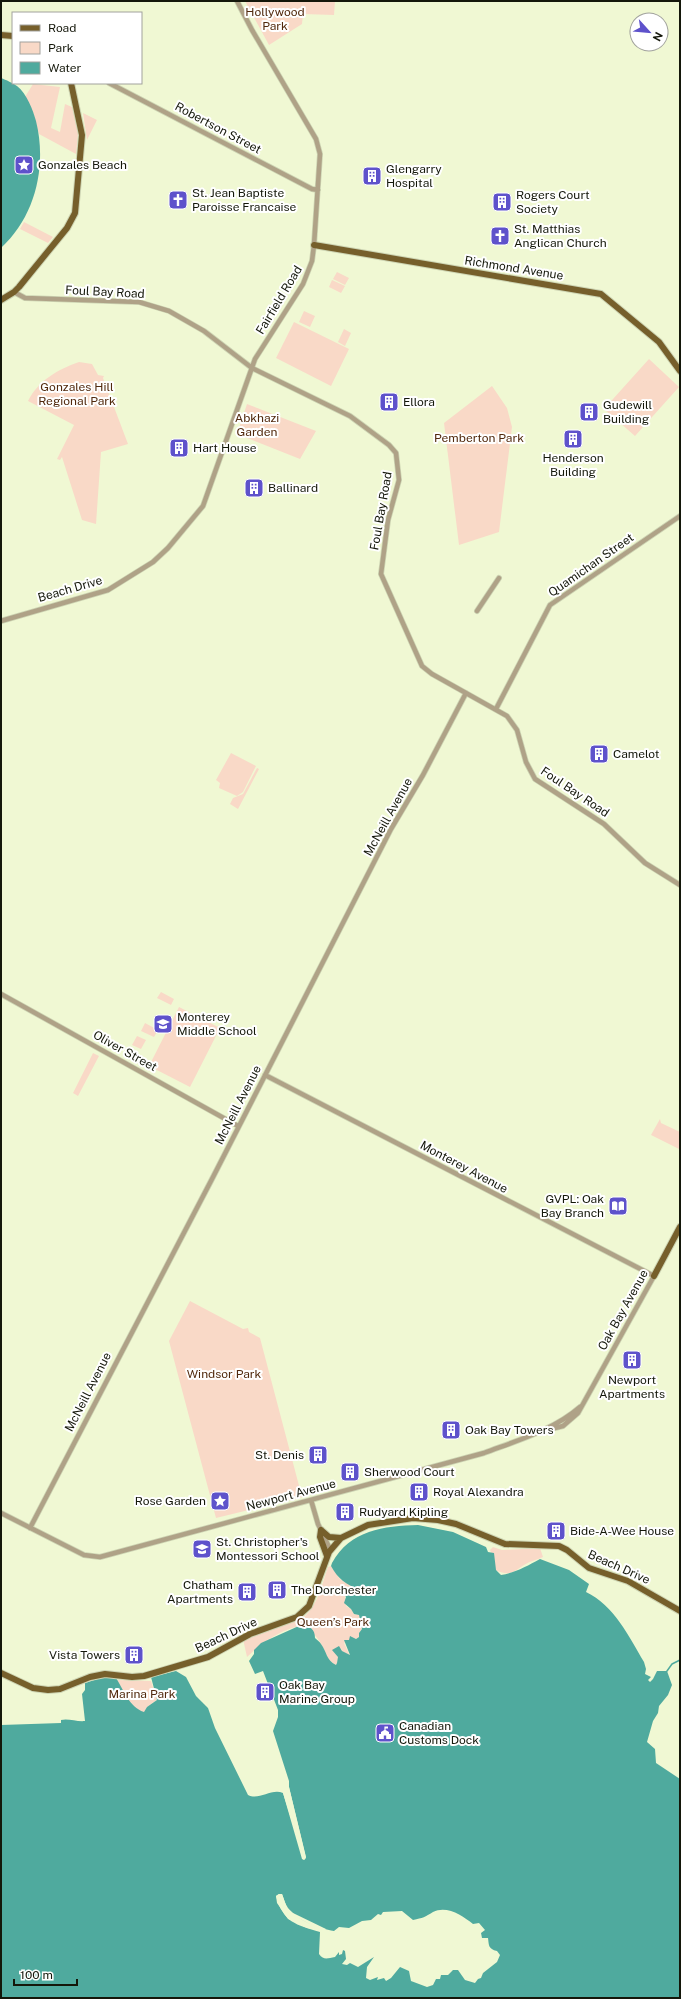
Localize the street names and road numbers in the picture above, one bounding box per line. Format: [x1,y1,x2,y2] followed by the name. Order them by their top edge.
[173,99,264,157] street label: Robertson Street
[464,253,565,283] street label: Richmond Avenue
[253,263,305,337] street label: Fairfield Road
[65,283,145,301] street label: Foul Bay Road
[367,471,395,551] street label: Foul Bay Road
[546,530,637,600] street label: Quamichan Street
[36,573,104,605] street label: Beach Drive
[538,764,612,820] street label: Foul Bay Road
[361,775,415,858] street label: McNeill Avenue
[91,1028,160,1074] street label: Oliver Street
[212,1063,264,1147] street label: McNeill Avenue
[418,1138,510,1196] street label: Monterey Avenue
[595,1267,651,1353] street label: Oak Bay Avenue
[62,1350,114,1434] street label: McNeill Avenue
[245,1476,338,1514] street label: Newport Avenue
[586,1547,652,1587] street label: Beach Drive
[193,1615,259,1655] street label: Beach Drive

